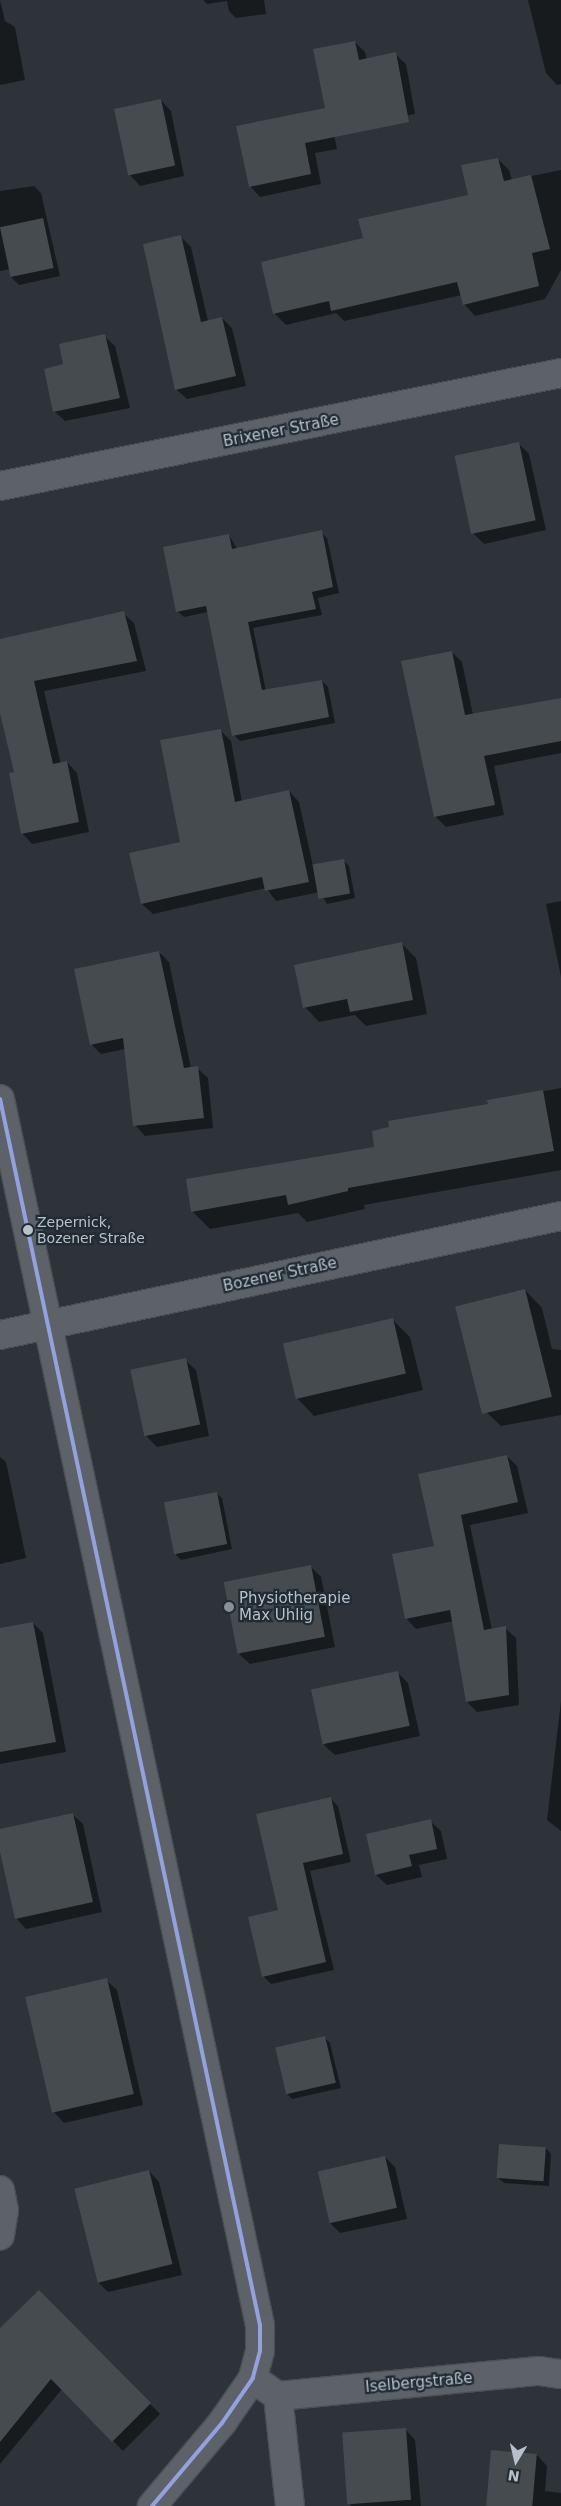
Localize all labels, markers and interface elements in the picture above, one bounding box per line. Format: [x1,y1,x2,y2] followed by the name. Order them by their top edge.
[222,411,340,451] street label: Brixener Straße
[37,1214,145,1246] place label: Zepernick, Bozener Straße
[23,1225,33,1235] marker: Zepernick, Bozener Straße
[222,1254,338,1296] street label: Bozener Straße
[239,1589,350,1624] place label: Physiotherapie Max Uhlig
[223,1601,235,1613] marker: Physiotherapie Max Uhlig
[365,2369,473,2397] street label: Iselbergstraße
[491,2436,541,2486] north arrow
[507,2467,521,2485] text: N

